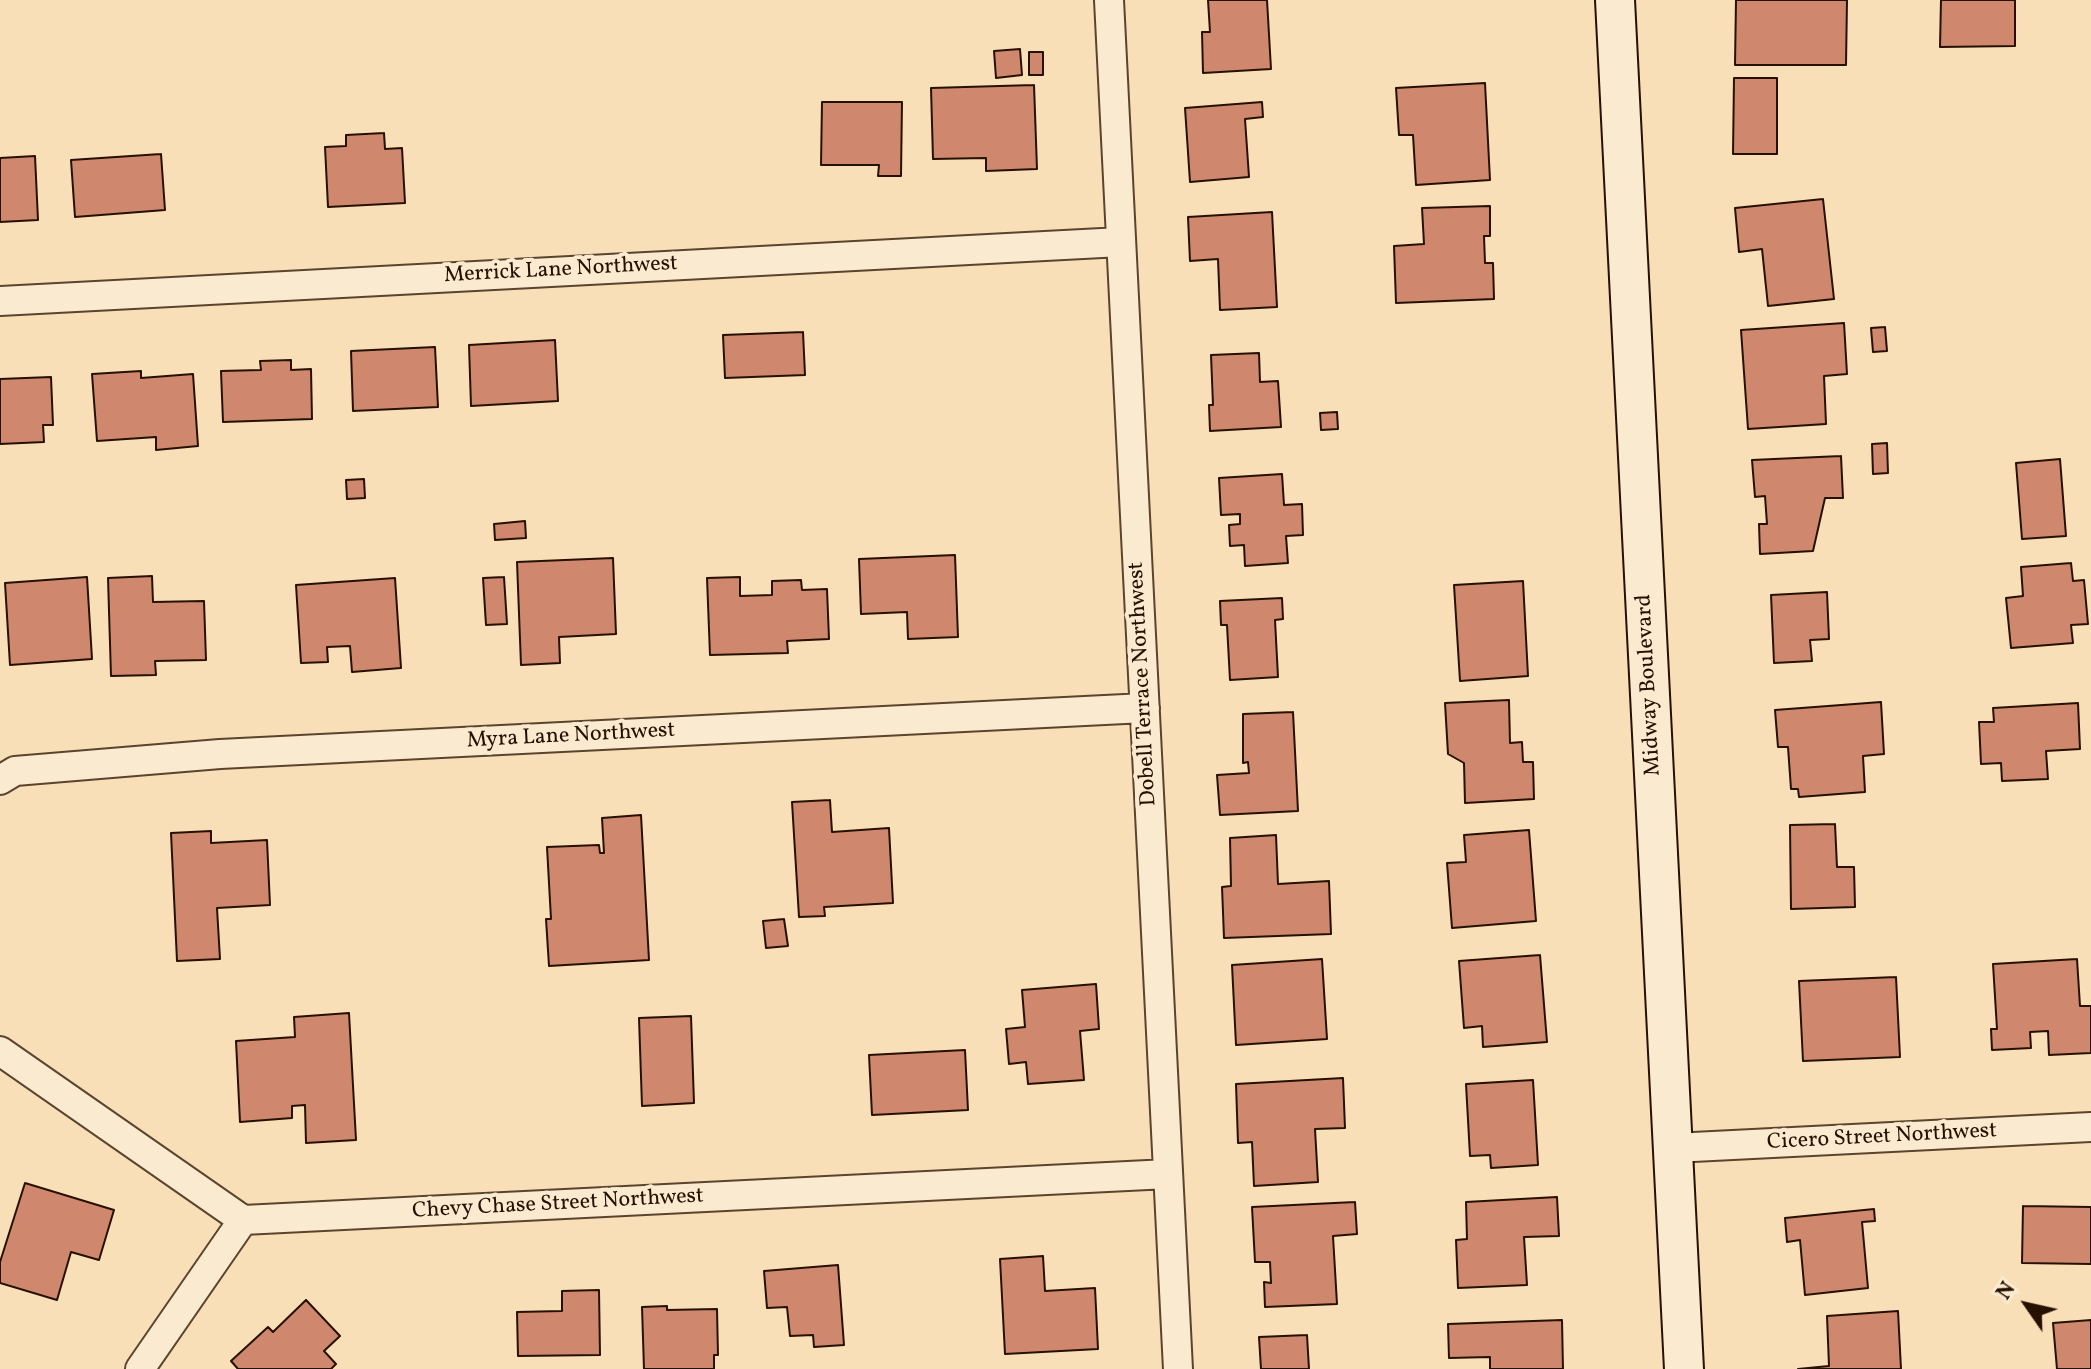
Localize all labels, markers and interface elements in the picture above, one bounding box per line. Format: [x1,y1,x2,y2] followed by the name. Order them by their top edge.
[443,252,679,290] street label: Merrick Lane Northwest
[1124,561,1164,807] street label: Dobell Terrace Northwest
[1632,593,1668,777] street label: Midway Boulevard
[466,718,676,756] street label: Myra Lane Northwest
[1766,1119,1998,1157] street label: Cicero Street Northwest
[412,1184,704,1226] street label: Chevy Chase Street Northwest
[1987,1265,2067,1345] north arrow
[1989,1276,2024,1307] text: N

